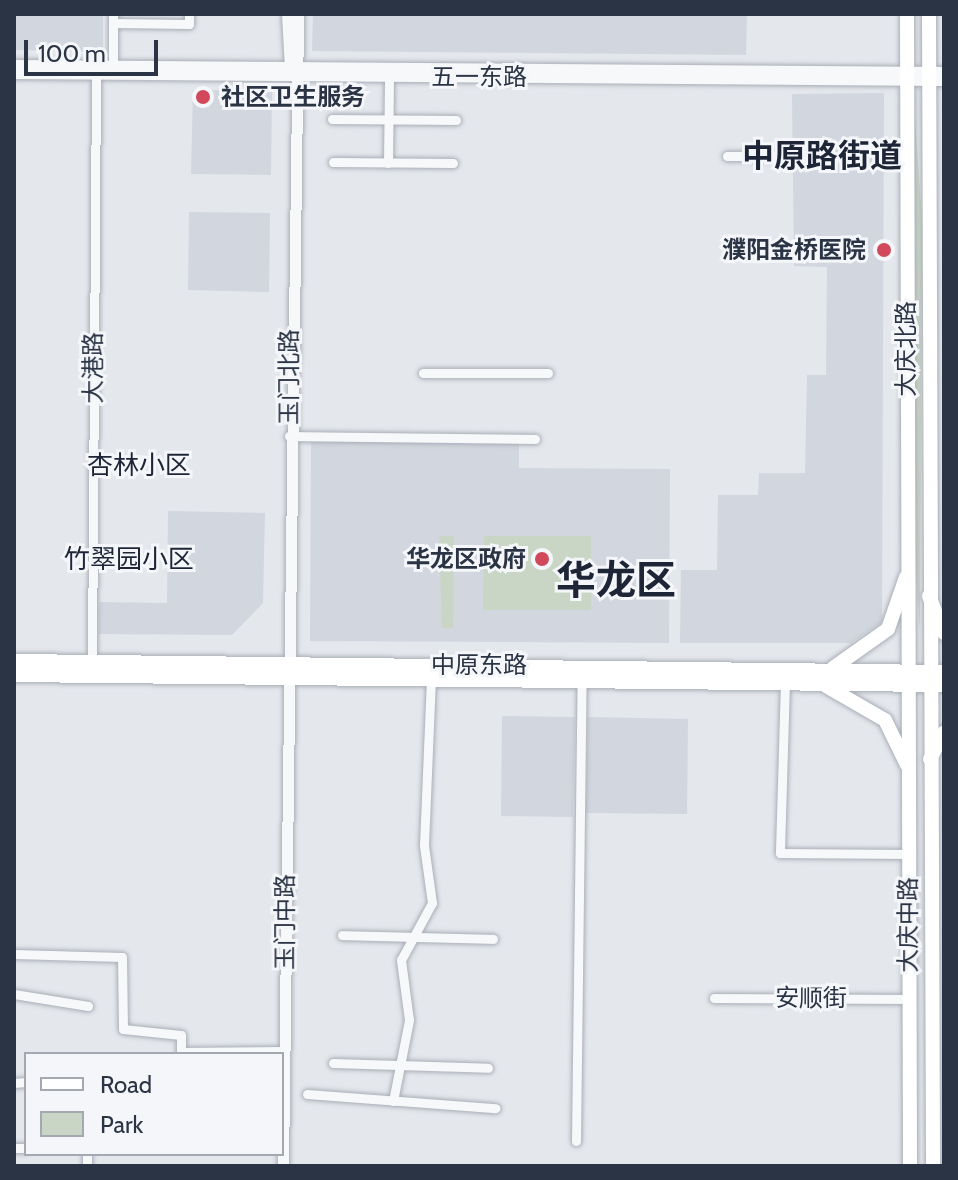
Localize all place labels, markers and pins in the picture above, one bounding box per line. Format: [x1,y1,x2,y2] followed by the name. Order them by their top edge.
[221,83,365,111] place label: 社区卫生服务
[192,86,214,108] marker: 社区卫生服务
[722,236,866,264] place label: 濮阳金桥医院
[873,239,895,261] marker: 濮阳金桥医院
[406,545,526,573] place label: 华龙区政府
[533,550,551,568] marker: 华龙区政府

